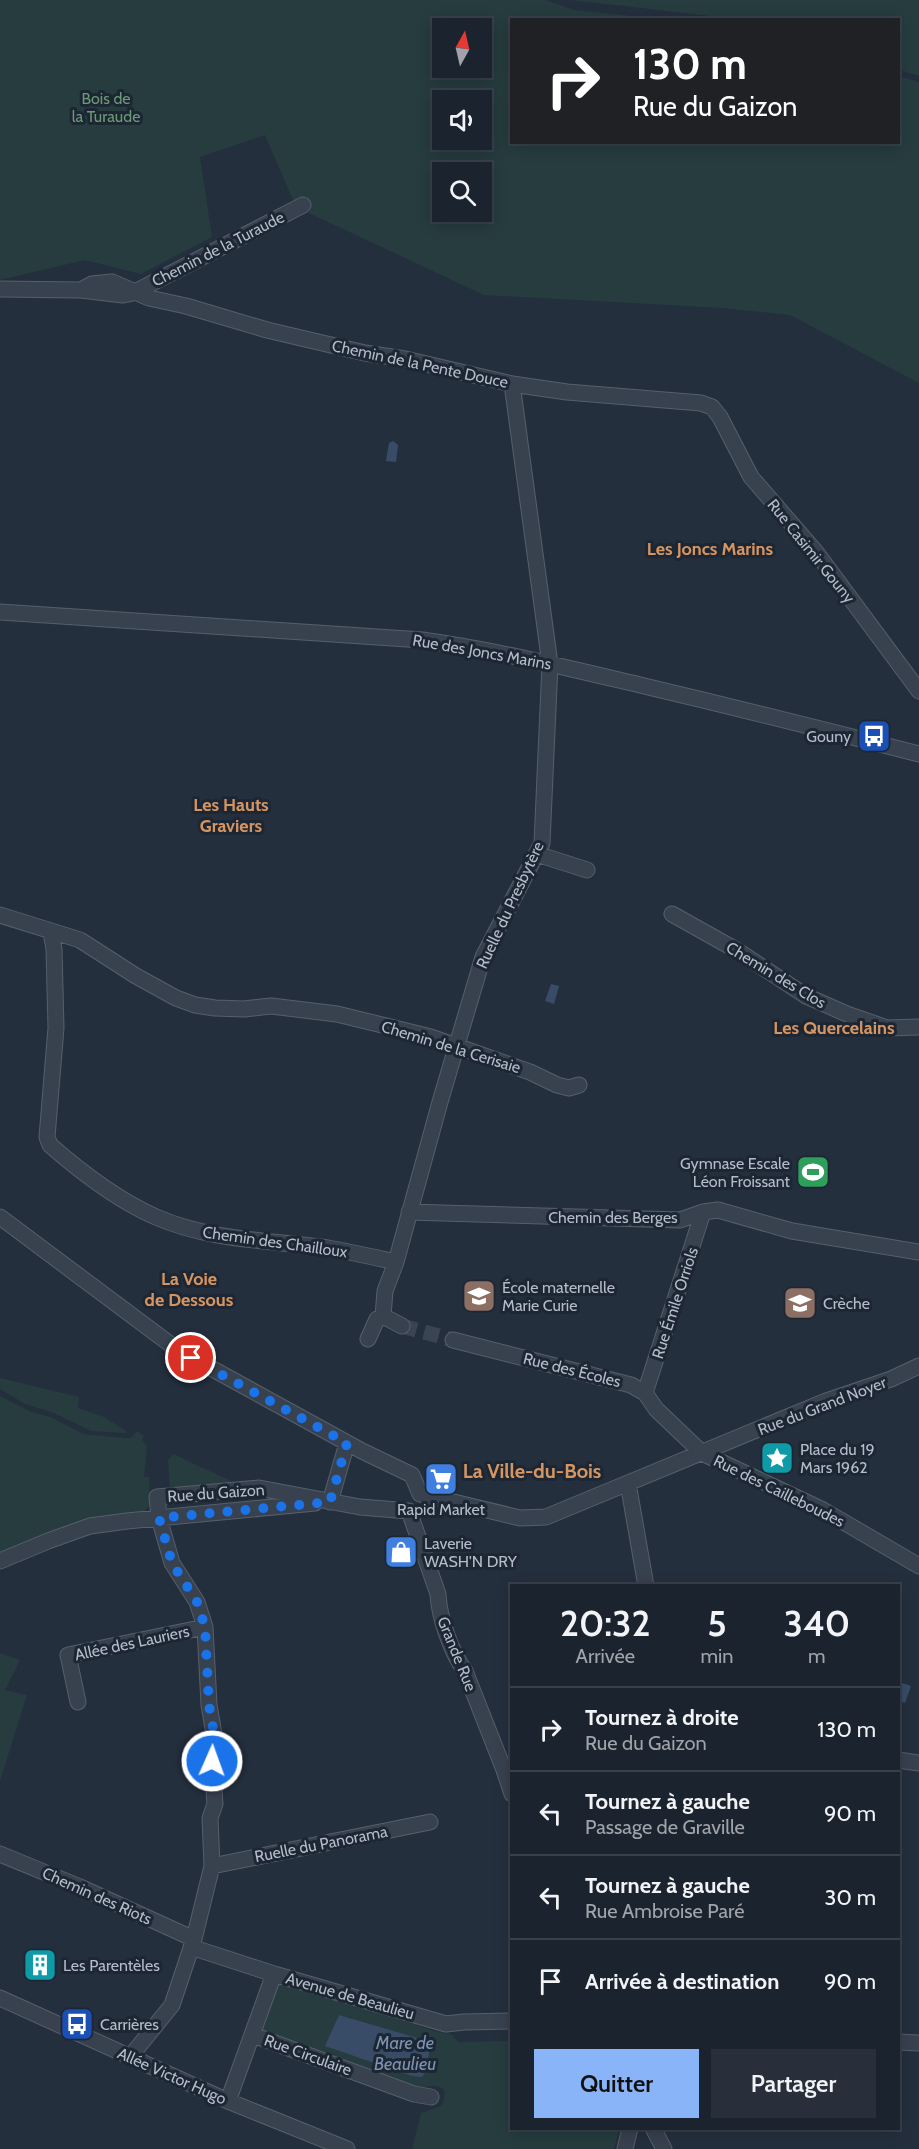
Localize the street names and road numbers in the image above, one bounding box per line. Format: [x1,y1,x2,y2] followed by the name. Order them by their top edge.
[149,207,287,291] street label: Chemin de la Turaude
[330,336,510,392] street label: Chemin de la Pente Douce
[763,495,859,607] street label: Rue Casimir Gouny
[411,630,553,674] street label: Rue des Joncs Marins
[472,838,548,972] street label: Ruelle du Presbytère
[723,938,830,1012] street label: Chemin des Clos
[379,1017,523,1077] street label: Chemin de la Cerisaie
[548,1208,678,1227] street label: Chemin des Berges
[201,1222,349,1262] street label: Chemin des Chailloux
[648,1244,702,1361] street label: Rue Émile Orriols
[521,1349,623,1391] street label: Rue des Écoles
[755,1372,890,1439] street label: Rue du Grand Noyer
[710,1451,848,1531] street label: Rue des Cailleboudes
[167,1480,265,1506] street label: Rue du Gaizon
[433,1614,481,1694] street label: Grande Rue
[73,1621,192,1664] street label: Allée des Lauriers
[253,1822,389,1866] street label: Ruelle du Panorama
[39,1863,155,1929] street label: Chemin des Riots
[284,1969,416,2023] street label: Avenue de Beaulieu
[262,2030,354,2080] street label: Rue Circulaire
[115,2043,230,2109] street label: Allée Victor Hugo

